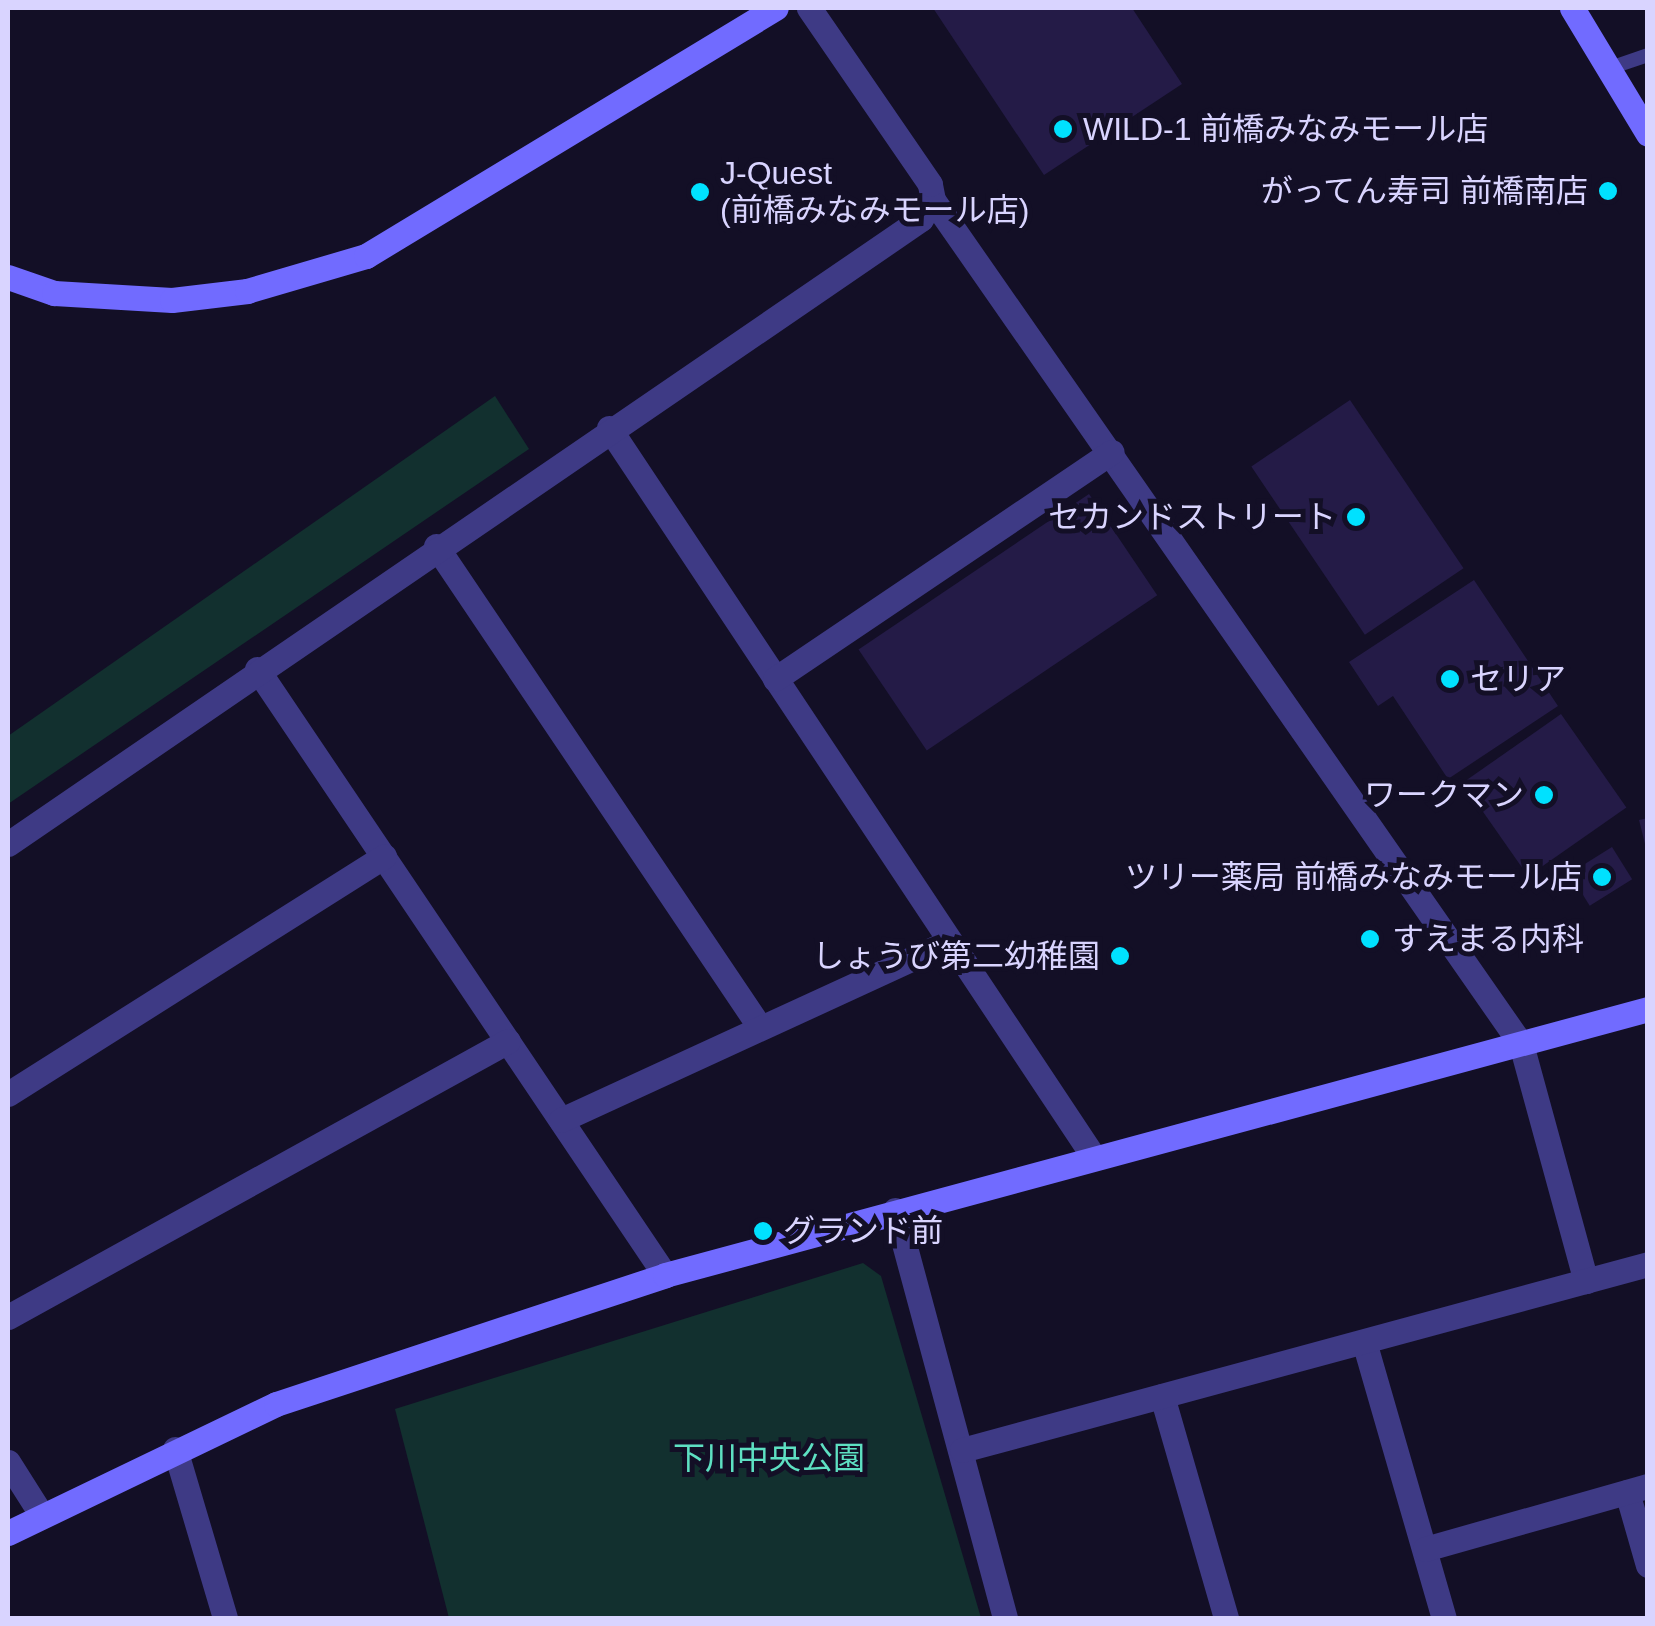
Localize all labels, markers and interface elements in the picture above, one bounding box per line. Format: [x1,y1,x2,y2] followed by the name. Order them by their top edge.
[1083,110,1488,148] place label: WILD-1 前橋みなみモール店
[1052,118,1074,140] marker: WILD-1 前橋みなみモール店
[720,155,1029,230] place label: J-Quest (前橋みなみモール店)
[1259,172,1588,210] place label: がってん寿司 前橋南店
[1597,180,1619,202] marker: がってん寿司 前橋南店
[689,181,711,203] marker: J-Quest (前橋みなみモール店)
[1048,498,1336,536] place label: セカンドストリート
[1345,506,1367,528] marker: セカンドストリート
[1470,660,1566,698] place label: セリア
[1439,668,1461,690] marker: セリア
[1364,776,1524,814] place label: ワークマン
[1533,784,1555,806] marker: ワークマン
[1125,858,1582,896] place label: ツリー薬局 前橋みなみモール店
[1591,866,1613,888] marker: ツリー薬局 前橋みなみモール店
[1392,920,1584,958] place label: すえまる内科
[1357,926,1383,952] marker: すえまる内科
[812,937,1100,975] place label: しょうび第二幼稚園
[1109,945,1131,967] marker: しょうび第二幼稚園
[783,1212,943,1250] place label: グランド前
[752,1220,774,1242] marker: グランド前
[673,1439,865,1477] park label: 下川中央公園

